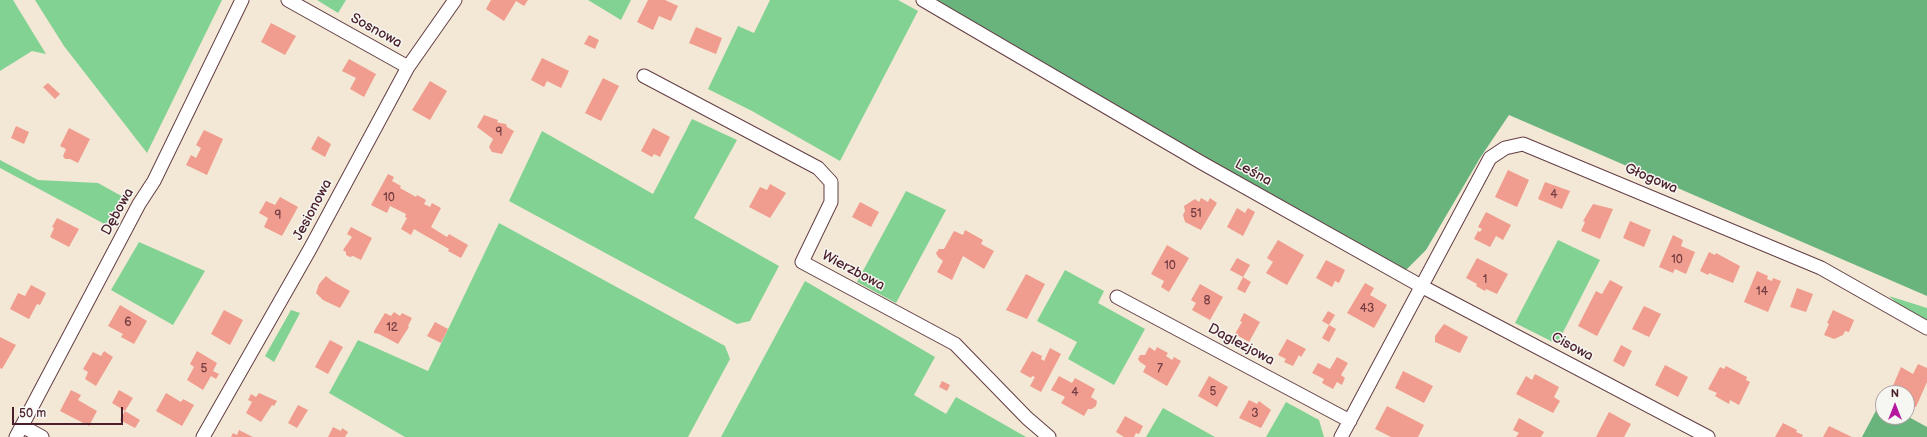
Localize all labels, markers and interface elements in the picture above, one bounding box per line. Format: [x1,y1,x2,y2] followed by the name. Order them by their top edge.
[347,10,405,52] street label: Sosnowa
[496,126,502,140] house number: 9
[1232,156,1274,190] street label: Leśna
[1622,160,1680,198] street label: Głogowa
[290,177,336,243] street label: Jesionowa
[98,186,138,238] street label: Dębowa
[1550,188,1558,202] house number: 4
[383,191,395,205] house number: 10
[1190,207,1202,221] house number: 51
[275,209,281,223] house number: 9
[819,247,887,295] street label: Wierzbowa
[1671,253,1683,267] house number: 10
[1164,259,1176,273] house number: 10
[1483,273,1487,287] house number: 1
[1756,285,1768,299] house number: 14
[1204,294,1210,308] house number: 8
[1360,302,1374,316] house number: 43
[124,316,132,330] house number: 6
[386,321,398,335] house number: 12
[1205,321,1277,369] street label: Daglezjowa
[1548,329,1596,365] street label: Cisowa
[201,362,207,376] house number: 5
[1157,362,1163,376] house number: 7
[1210,385,1216,399] house number: 5
[1875,385,1915,425] north arrow
[1071,386,1079,400] house number: 4
[1891,387,1899,400] text: N
[14,399,125,425] scale bar
[19,406,46,421] text: 50 m
[1251,407,1259,421] house number: 3

